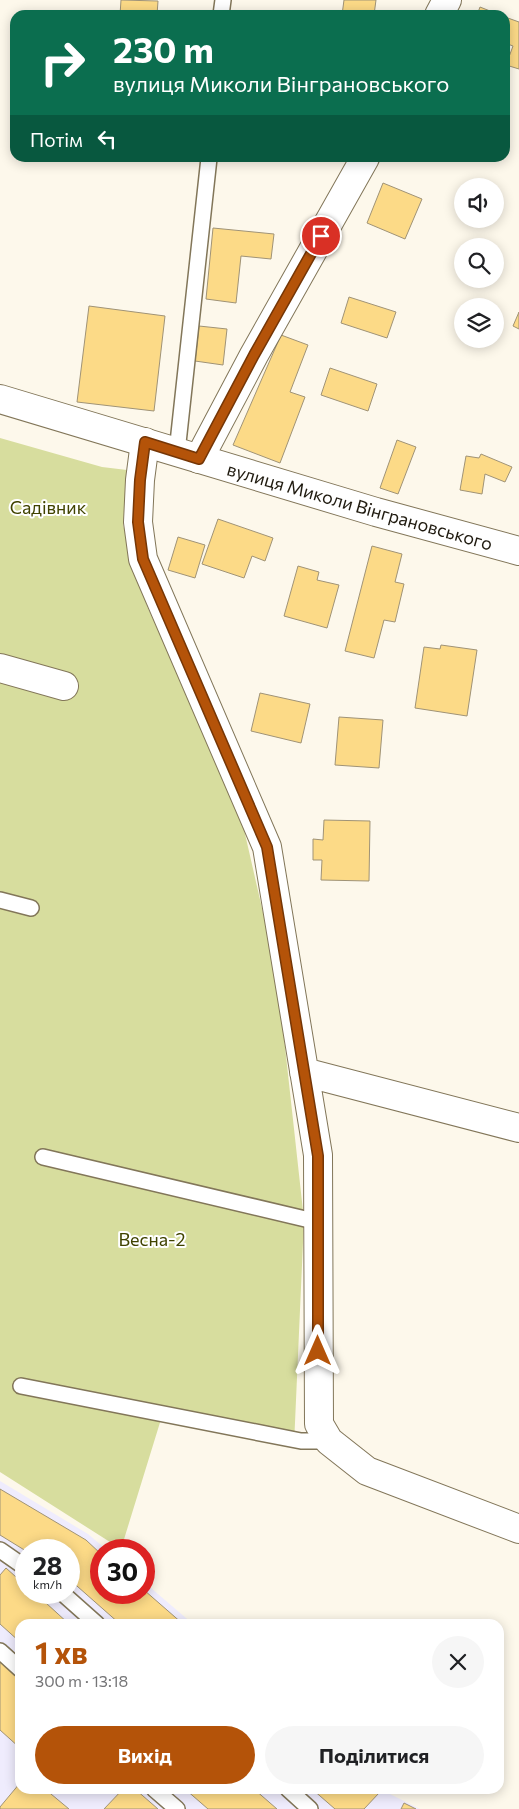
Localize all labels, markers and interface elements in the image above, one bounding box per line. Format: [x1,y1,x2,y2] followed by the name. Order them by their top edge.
[113,27,214,70] text: 230 m
[30,30,95,95] icon: right
[113,70,450,97] text: вулиця Миколи Вінграновського
[93,125,121,153] icon: left
[30,128,83,151] text: Потім
[454,178,504,348] map controls
[454,178,504,228] button: sound
[300,215,342,257] pin
[307,222,335,250] icon: arrive
[454,238,504,288] button: search
[454,298,504,348] button: layers
[225,457,495,555] street label: вулиця Миколи Вінграновського
[10,496,87,518] park label: Садівник
[118,1228,186,1250] park label: Весна-2
[291,1324,343,1376] position arrow
[90,1539,155,1604] speed limit sign: 30
[33,1550,62,1580] text: 28
[33,1577,62,1591] text: km/h
[35,1633,88,1670] text: 1 хв
[432,1636,484,1688] button: close
[35,1671,128,1690] text: 300 m · 13:18
[35,1726,255,1784] button: Вихід
[265,1726,484,1784] button: Поділитися

